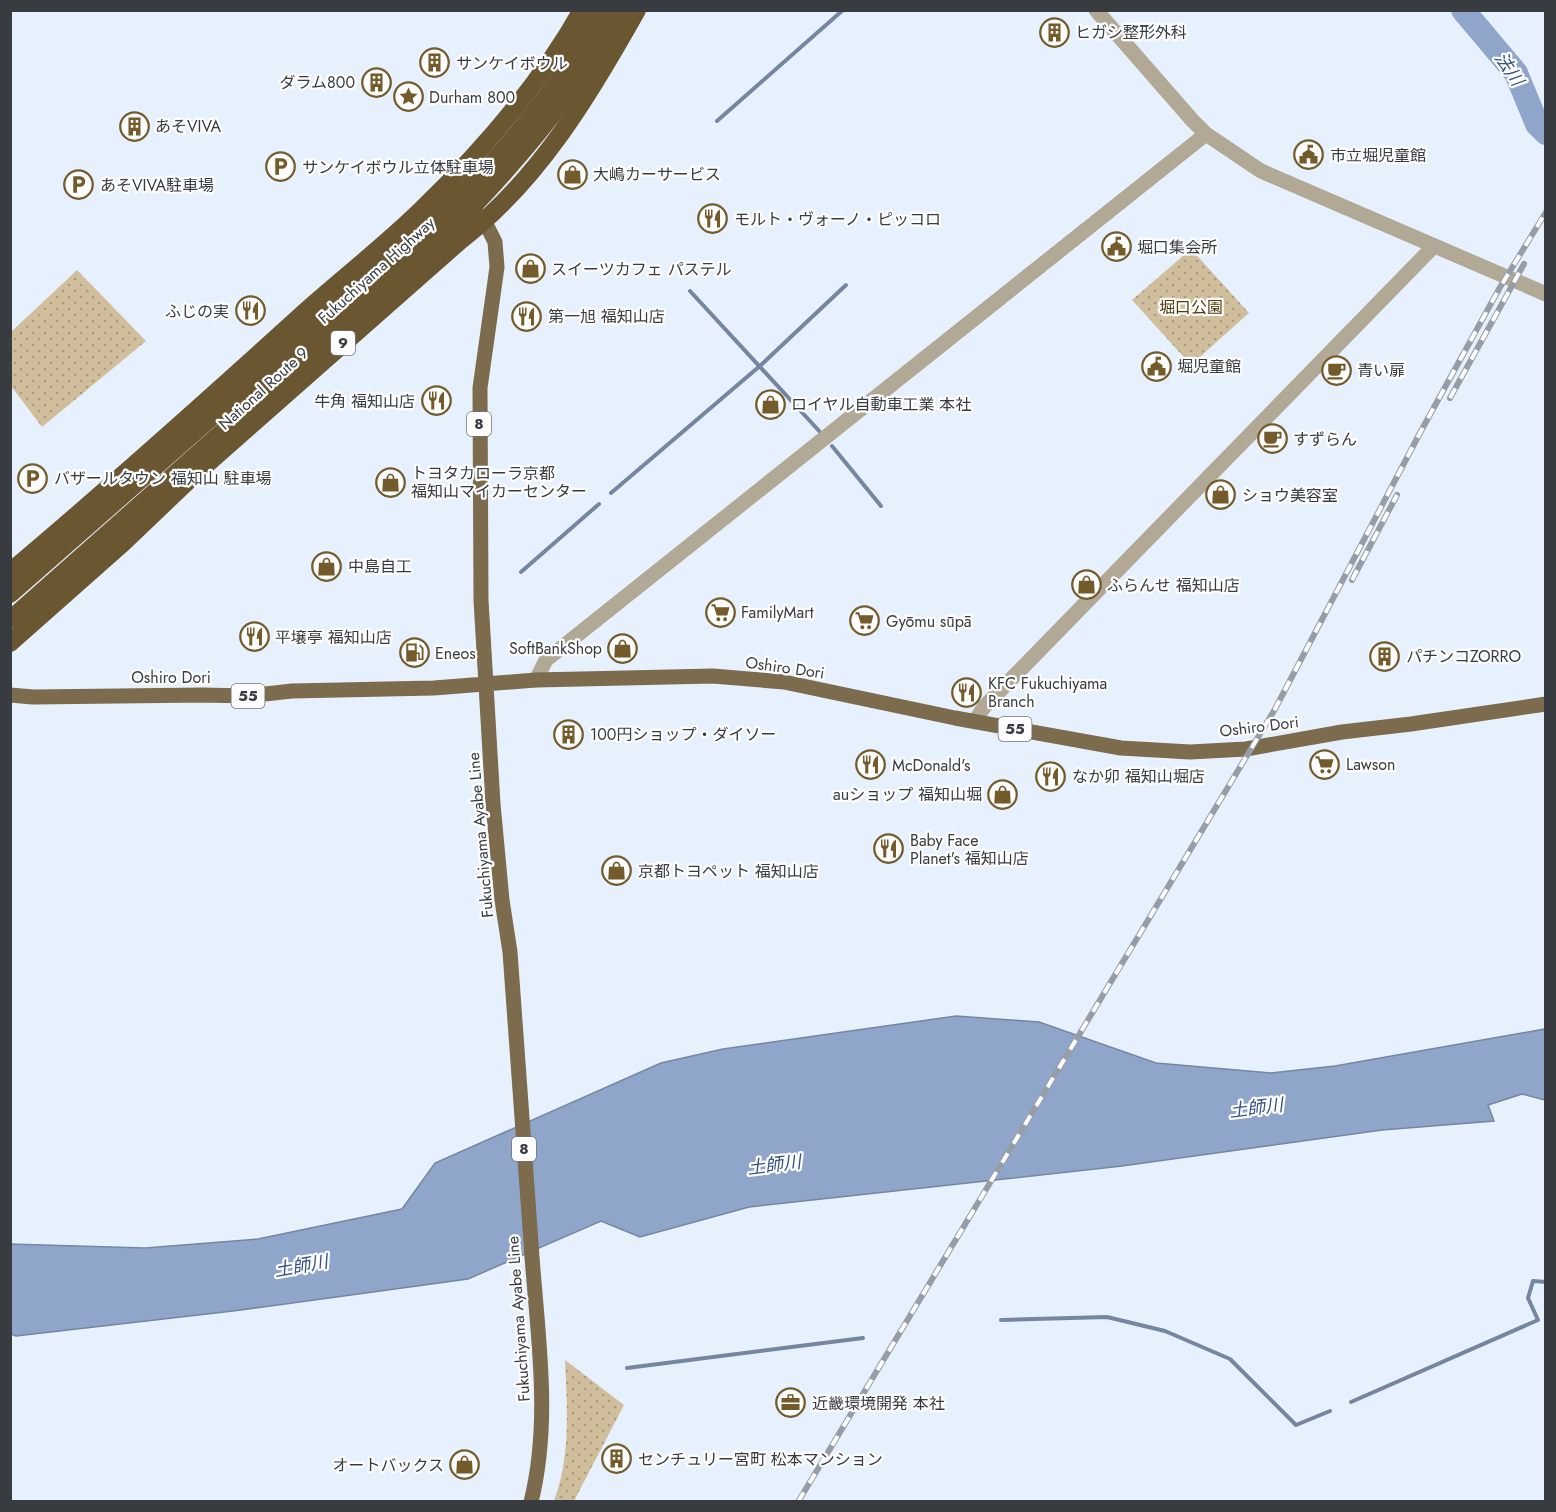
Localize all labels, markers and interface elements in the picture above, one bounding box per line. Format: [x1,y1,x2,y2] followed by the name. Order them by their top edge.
[1038,16,1070,48] building icon: ヒガシ整形外科
[1075,21,1187,44] place label: ヒガシ整形外科
[419,47,451,79] building icon: サンケイボウル
[1488,47,1531,93] water label: 法川
[456,52,568,75] place label: サンケイボウル
[360,66,392,98] building icon: ダラム800
[280,71,355,94] place label: ダラム800
[392,81,424,113] place icon: Durham 800
[429,86,515,109] place label: Durham 800
[118,110,150,142] building icon: あそVIVA
[155,115,221,138] place label: あそVIVA
[1293,139,1325,171] public building icon: 市立堀児童館
[1330,144,1426,167] place label: 市立堀児童館
[265,151,297,183] parking icon: サンケイボウル立体駐車場
[302,156,494,179] place label: サンケイボウル立体駐車場
[556,158,588,190] shop icon: 大嶋カーサービス
[593,163,721,186] place label: 大嶋カーサービス
[63,169,95,201] parking icon: あそVIVA駐車場
[100,174,214,197] place label: あそVIVA駐車場
[697,203,729,235] restaurant icon: モルト・ヴォーノ・ピッコロ
[734,208,941,231] place label: モルト・ヴォーノ・ピッコロ
[313,211,440,329] street label: Fukuchiyama Highway
[1100,231,1132,263] public building icon: 堀口集会所
[1137,236,1217,259] place label: 堀口集会所
[514,253,546,285] shop icon: スイーツカフェ パステル
[551,258,731,281] place label: スイーツカフェ パステル
[234,295,266,327] restaurant icon: ふじの実
[1159,296,1223,319] park label: 堀口公園
[165,300,229,323] place label: ふじの実
[511,300,543,332] restaurant icon: 第一旭 福知山店
[548,305,665,328] place label: 第一旭 福知山店
[331,331,355,355] road number: 9
[213,342,313,435] street label: National Route 9
[1140,350,1172,382] public building icon: 堀児童館
[1320,354,1352,386] cafe icon: 青い扉
[1177,355,1241,378] place label: 堀児童館
[1357,359,1405,382] place label: 青い扉
[420,385,452,417] restaurant icon: 牛角 福知山店
[754,388,786,420] shop icon: ロイヤル自動車工業 本社
[314,390,415,413] place label: 牛角 福知山店
[791,393,971,416] place label: ロイヤル自動車工業 本社
[467,412,491,436] road number: 8
[1256,423,1288,455] cafe icon: すずらん
[1293,428,1357,451] place label: すずらん
[17,462,49,494] parking icon: バザールタウン 福知山 駐車場
[411,462,587,503] place label: トヨタカローラ京都 福知山マイカーセンター
[374,466,406,498] shop icon: トヨタカローラ京都 福知山マイカーセンター
[54,467,272,490] place label: バザールタウン 福知山 駐車場
[1205,479,1237,511] shop icon: ショウ美容室
[1242,484,1338,507] place label: ショウ美容室
[311,550,343,582] shop icon: 中島自工
[348,555,412,578] place label: 中島自工
[1070,569,1102,601] shop icon: ふらんせ 福知山店
[1107,574,1240,597] place label: ふらんせ 福知山店
[704,596,736,628] supermarket icon: FamilyMart
[741,601,814,624] place label: FamilyMart
[849,605,881,637] supermarket icon: Gyōmu sūpā
[886,610,972,633] place label: Gyōmu sūpā
[238,621,270,653] restaurant icon: 平壌亭 福知山店
[275,626,392,649] place label: 平壌亭 福知山店
[607,632,639,664] shop icon: SoftBankShop
[398,637,430,669] fuel station icon: Eneos
[509,637,602,660] place label: SoftBankShop
[1369,640,1401,672] building icon: パチンコZORRO
[435,642,476,665] place label: Eneos
[1406,645,1521,668] place label: パチンコZORRO
[744,651,826,684] street label: Oshiro Dori
[131,666,211,689] street label: Oshiro Dori
[988,672,1107,713] place label: KFC Fukuchiyama Branch
[951,676,983,708] restaurant icon: KFC Fukuchiyama Branch
[232,684,264,708] road number: 55
[1218,710,1300,743] street label: Oshiro Dori
[998,717,1032,741] road number: 55
[553,718,585,750] building icon: 100円ショップ・ダイソー
[590,723,776,746] place label: 100円ショップ・ダイソー
[1309,748,1341,780] supermarket icon: Lawson
[855,749,887,781] restaurant icon: McDonald's
[462,751,499,919] street label: Fukuchiyama Ayabe Line
[1346,753,1395,776] place label: Lawson
[892,754,971,777] place label: McDonald's
[1035,760,1067,792] restaurant icon: なか卯 福知山堀店
[1072,765,1205,788] place label: なか卯 福知山堀店
[987,778,1019,810] shop icon: auショップ 福知山堀
[833,783,982,806] place label: auショップ 福知山堀
[910,829,1029,870] place label: Baby Face Planet's 福知山店
[873,833,905,865] restaurant icon: Baby Face Planet's 福知山店
[601,855,633,887] shop icon: 京都トヨペット 福知山店
[638,860,819,883] place label: 京都トヨペット 福知山店
[1228,1092,1286,1124] water label: 土師川
[512,1137,536,1161] road number: 8
[746,1149,804,1181] water label: 土師川
[501,1235,536,1403] street label: Fukuchiyama Ayabe Line
[272,1248,332,1283] water label: 土師川
[775,1387,807,1419] office icon: 近畿環境開発 本社
[812,1392,945,1415] place label: 近畿環境開発 本社
[601,1443,633,1475] building icon: センチュリー宮町 松本マンション
[638,1448,883,1471] place label: センチュリー宮町 松本マンション
[449,1449,481,1481] shop icon: オートバックス
[332,1454,444,1477] place label: オートバックス

